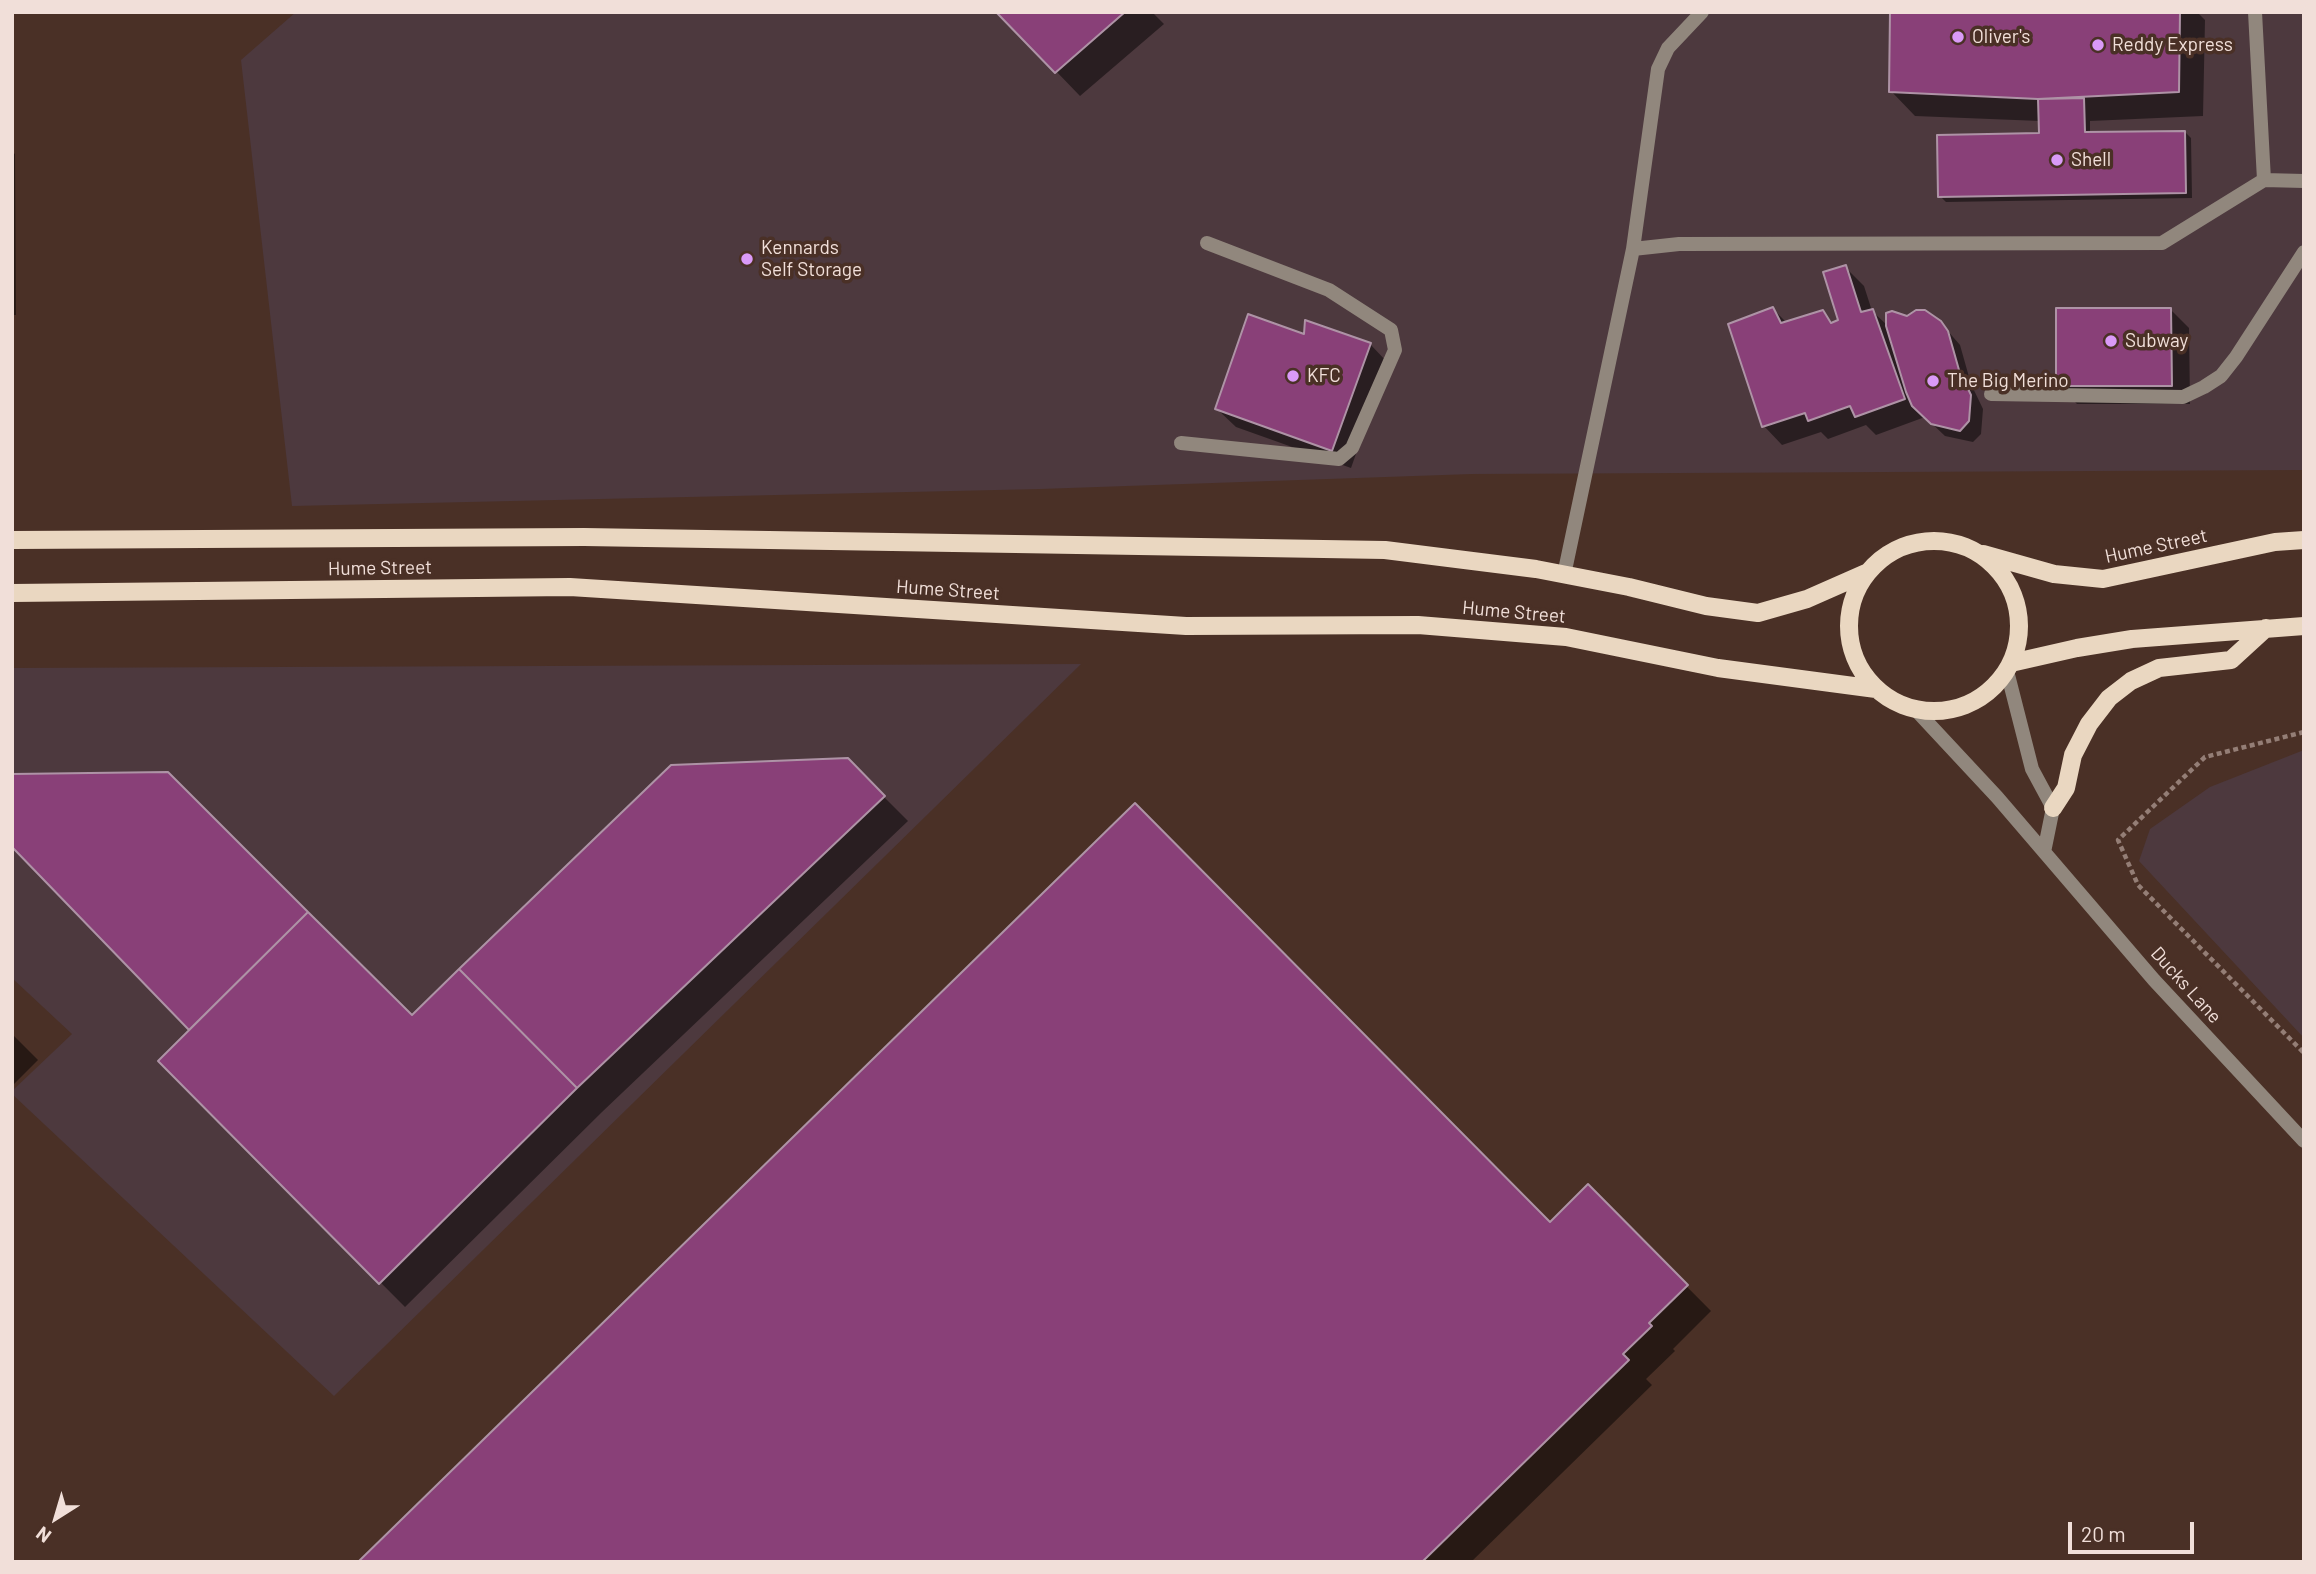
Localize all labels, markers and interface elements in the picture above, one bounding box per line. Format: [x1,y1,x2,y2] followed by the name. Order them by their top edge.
[1972,26,2031,48] place label: Oliver's
[1950,29,1966,45] marker: Oliver's
[2112,34,2233,56] place label: Reddy Express
[2090,37,2106,53] marker: Reddy Express
[2071,149,2111,171] place label: Shell
[2049,152,2065,168] marker: Shell
[761,237,862,281] place label: Kennards Self Storage
[739,251,755,267] marker: Kennards Self Storage
[2125,330,2188,352] place label: Subway
[2103,333,2119,349] marker: Subway
[1307,365,1341,387] place label: KFC
[1285,368,1301,384] marker: KFC
[1947,370,2069,392] place label: The Big Merino
[1925,373,1941,389] marker: The Big Merino
[2103,524,2209,568] street label: Hume Street
[328,556,432,580] street label: Hume Street
[895,575,1001,605] street label: Hume Street
[1461,596,1567,628] street label: Hume Street
[2146,942,2226,1028] street label: Ducks Lane
[21,1483,91,1553] north arrow
[2071,1508,2197,1552] scale bar
[2081,1521,2126,1546] text: 20 m
[31,1522,55,1548] text: N

